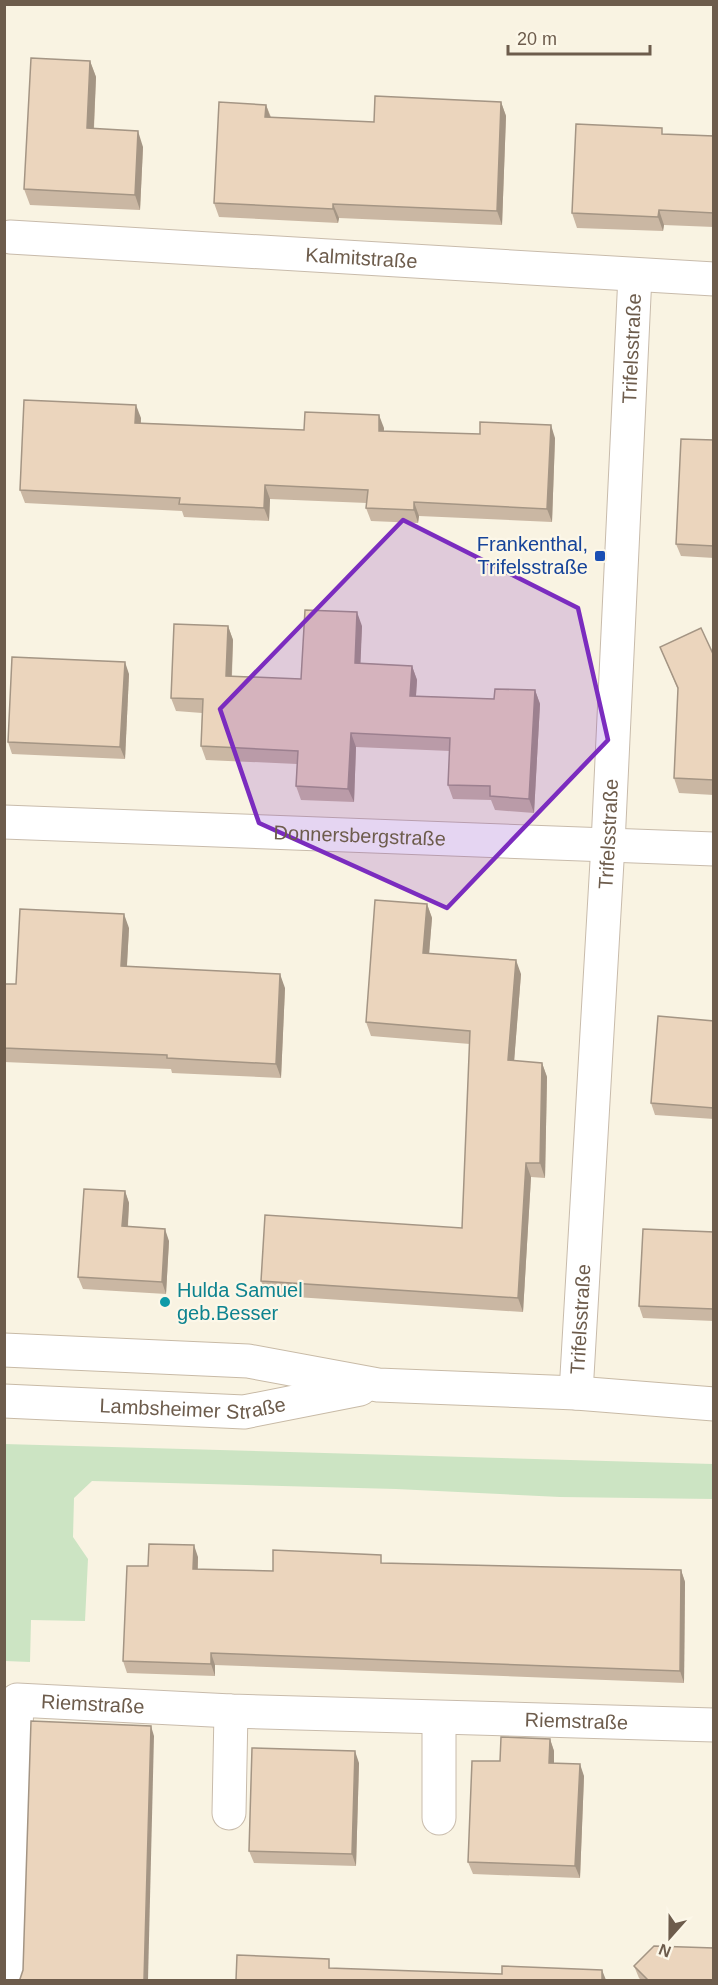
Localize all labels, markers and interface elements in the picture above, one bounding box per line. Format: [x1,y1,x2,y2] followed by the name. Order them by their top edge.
[508,18,650,56] scale bar
[517,29,557,49] text: 20 m
[305,244,418,272] street label: Kalmitstraße
[618,293,645,404] street label: Trifelsstraße
[477,533,588,578] place label: Frankenthal, Trifelsstraße
[593,549,607,563] marker: Frankenthal, Trifelsstraße
[594,778,622,890] street label: Trifelsstraße
[273,821,446,850] street label: Donnersbergstraße
[566,1263,595,1375] street label: Trifelsstraße
[177,1279,303,1324] place label: Hulda Samuel geb.Besser
[158,1295,172,1309] marker: Hulda Samuel geb.Besser
[99,1393,287,1423] street label: Lambsheimer Straße
[41,1690,145,1718] street label: Riemstraße
[524,1709,628,1734] street label: Riemstraße
[640,1907,700,1967] north arrow
[656,1941,673,1961] text: N

